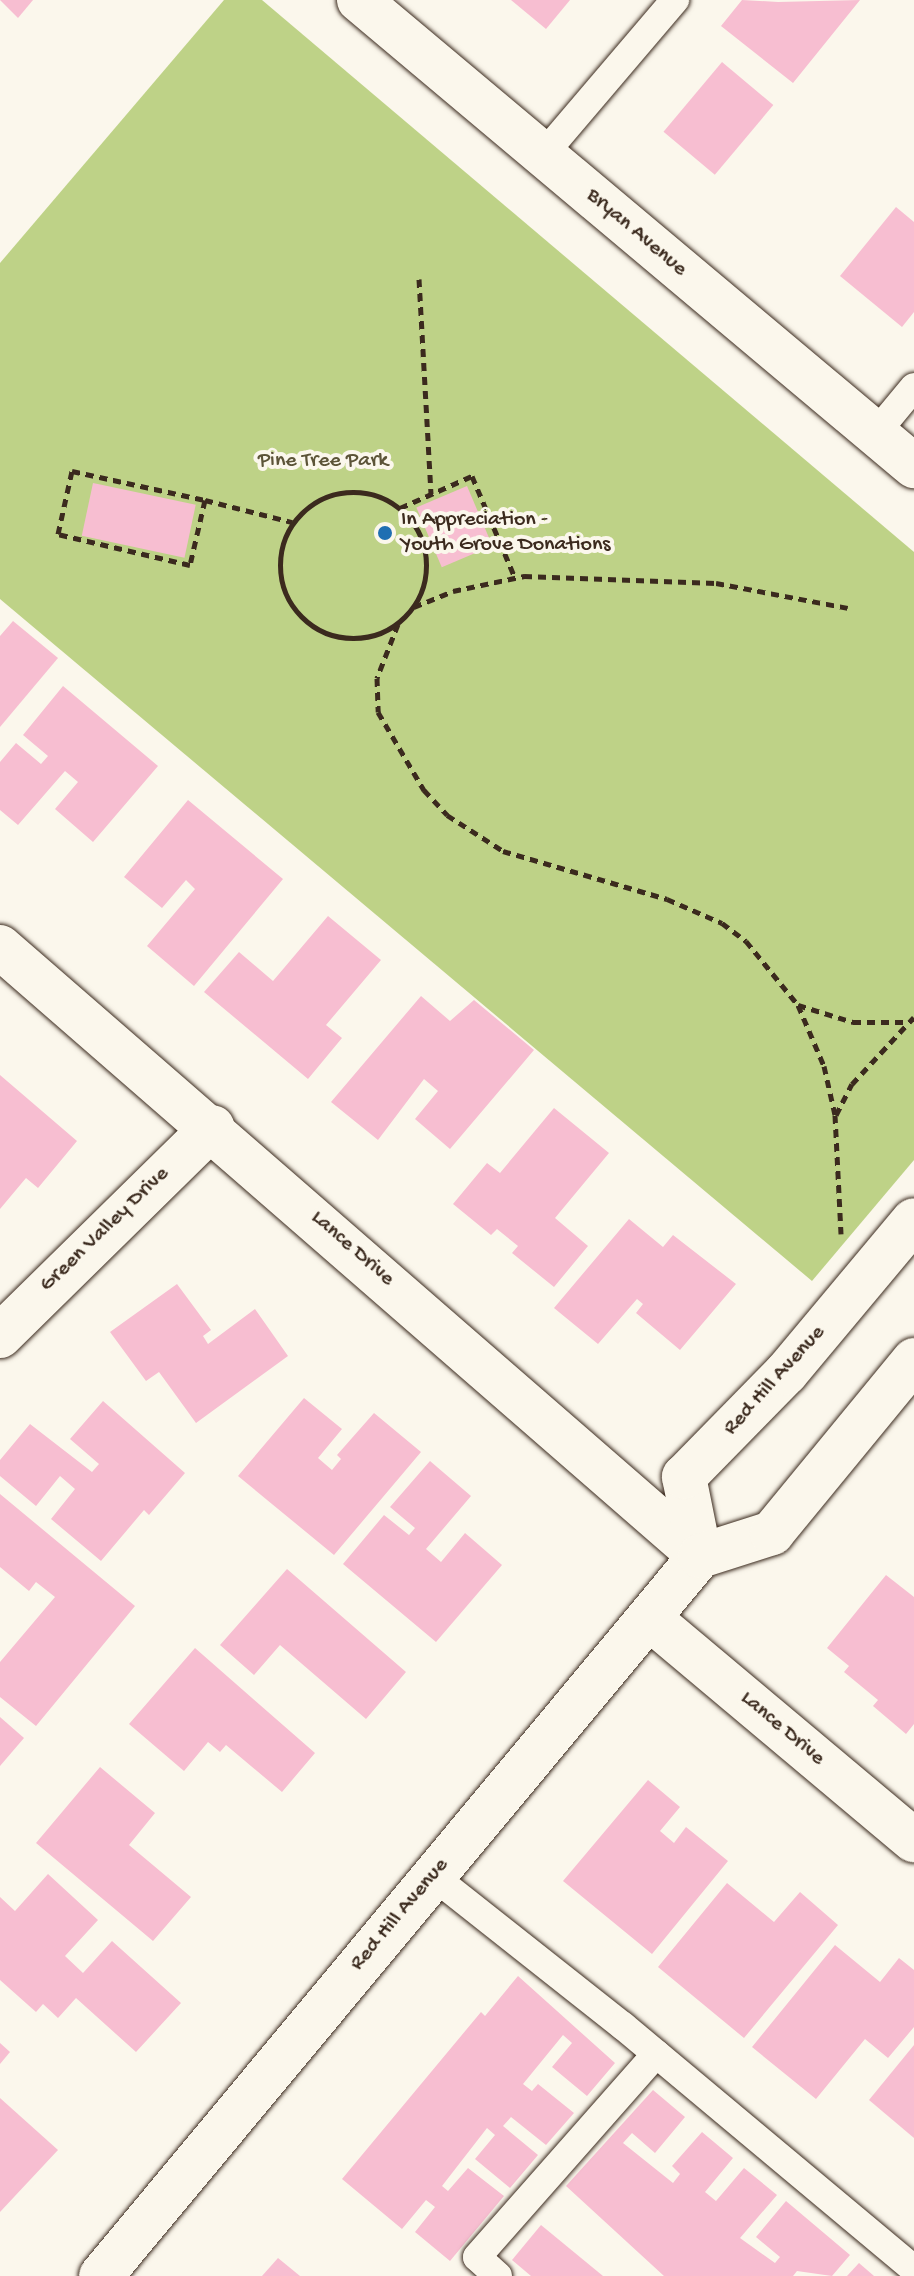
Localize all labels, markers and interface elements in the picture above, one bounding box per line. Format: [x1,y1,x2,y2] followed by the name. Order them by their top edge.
[580,183,692,283] street label: Bryan Avenue
[258,449,388,475] park label: Pine Tree Park
[401,507,610,558] place label: In Appreciation - Youth Grove Donations
[376,524,394,542] marker: In Appreciation - Youth Grove Donations
[35,1162,175,1298] street label: Green Valley Drive
[305,1205,399,1293] street label: Lance Drive
[719,1320,831,1442] street label: Red Hill Avenue
[734,1686,830,1772] street label: Lance Drive
[345,1853,455,1977] street label: Red Hill Avenue

